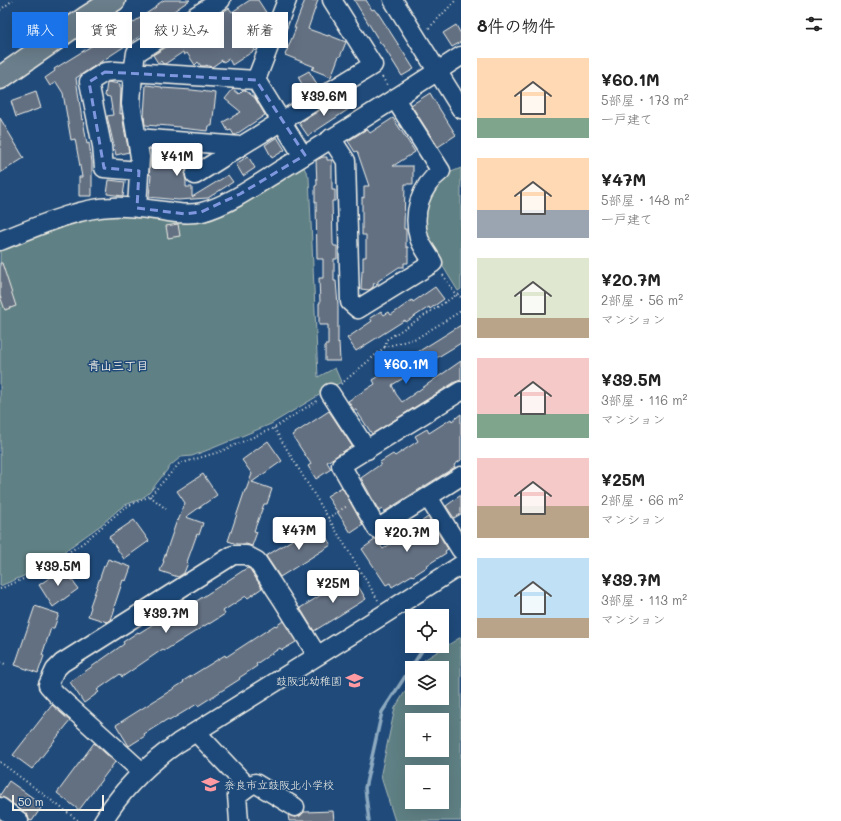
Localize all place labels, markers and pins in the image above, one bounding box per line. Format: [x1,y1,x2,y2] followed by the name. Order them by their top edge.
[291,83,357,117] pin: ¥39.6M
[153,143,201,177] pin: ¥41M
[373,351,439,385] pin: ¥60.1M
[275,517,323,551] pin: ¥47M
[374,519,440,553] pin: ¥20.7M
[25,553,91,587] pin: ¥39.5M
[309,570,357,604] pin: ¥25M
[133,600,199,634] pin: ¥39.7M
[345,671,365,691] school or university icon: 鼓阪北幼稚園
[276,673,342,688] place label: 鼓阪北幼稚園
[201,775,221,795] school or university icon: 奈良市立鼓阪北小学校
[224,777,334,792] place label: 奈良市立鼓阪北小学校

